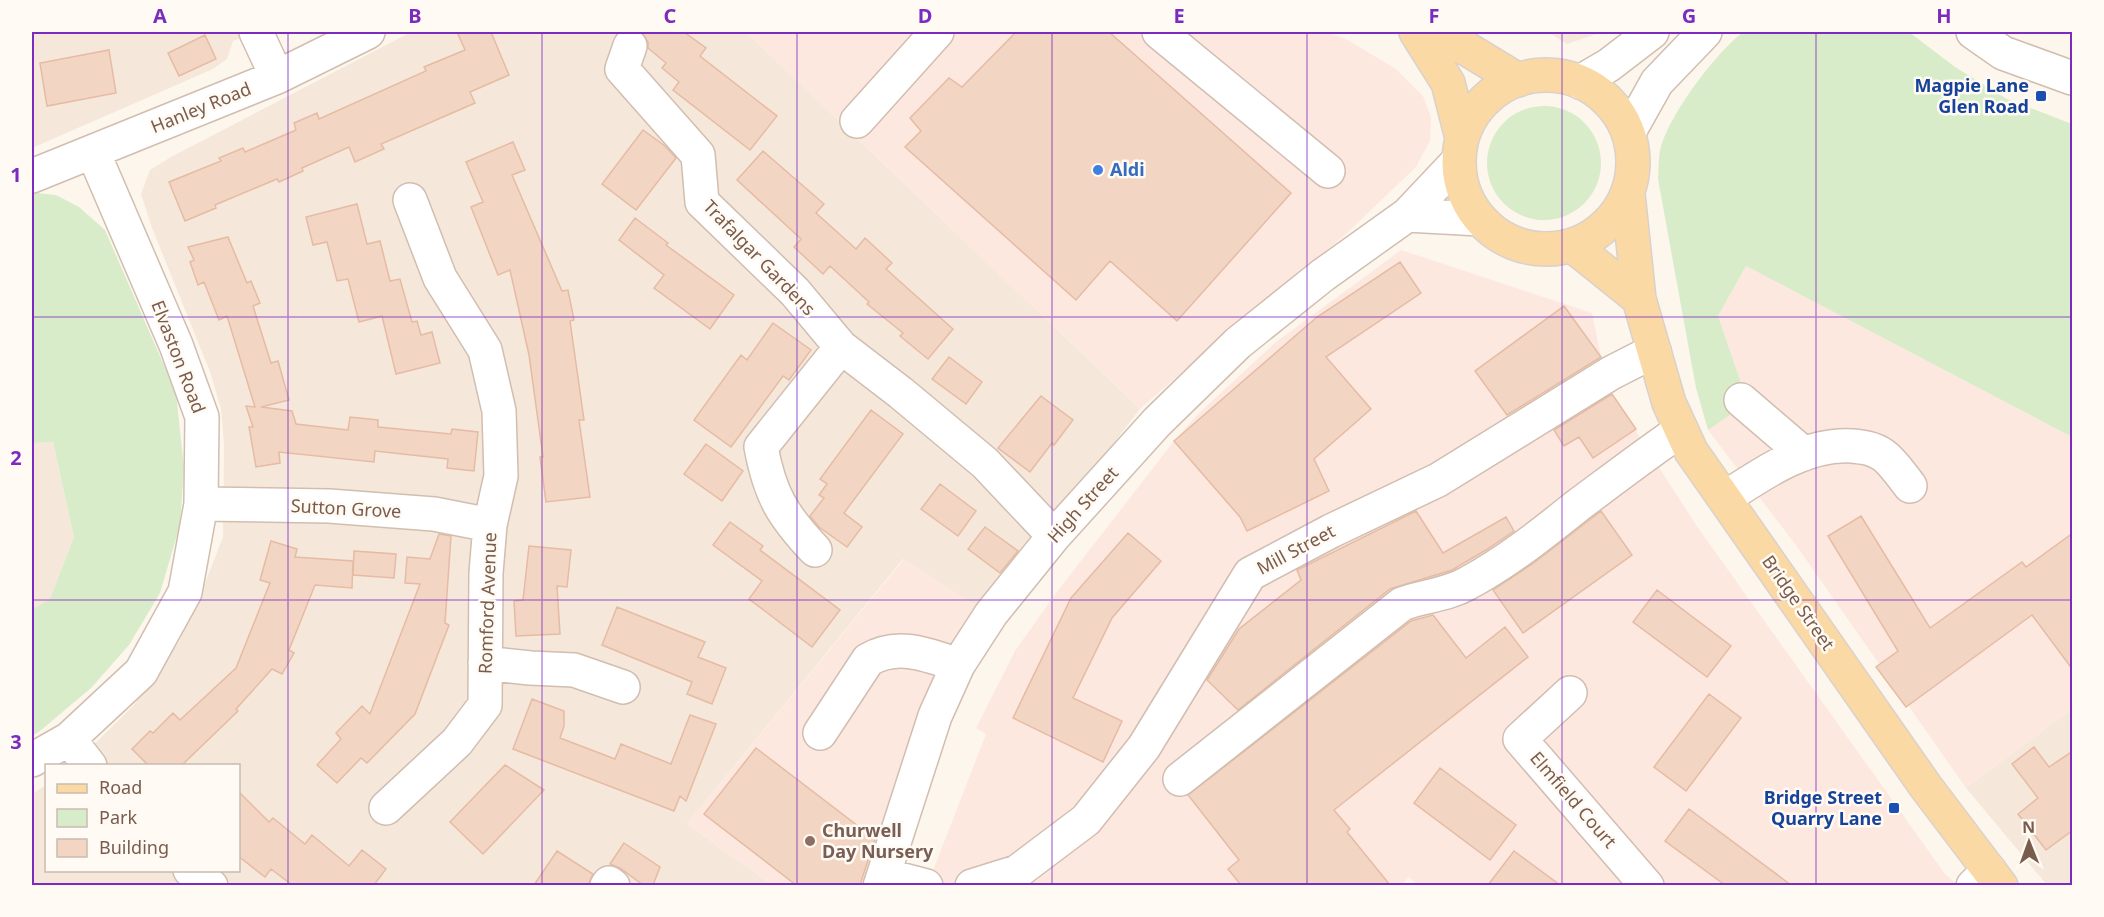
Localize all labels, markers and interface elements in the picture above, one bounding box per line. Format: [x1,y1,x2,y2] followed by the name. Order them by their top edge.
[153,2,167,29] text: A
[408,2,422,29] text: B
[664,2,677,29] text: C
[918,2,932,29] text: D
[1173,2,1185,29] text: E
[1429,2,1439,29] text: F
[1682,2,1696,29] text: G
[1936,2,1952,29] text: H
[1914,73,2029,118] place label: Magpie Lane Glen Road
[147,76,254,138] street label: Hanley Road
[2034,89,2048,103] marker: Magpie Lane Glen Road
[1110,157,1145,181] place label: Aldi
[10,161,22,188] text: 1
[1091,163,1105,177] marker: Aldi
[698,194,821,320] street label: Trafalgar Gardens
[146,297,211,416] street label: Elvaston Road
[10,444,22,471] text: 2
[1042,461,1123,548] street label: High Street
[290,493,402,523] street label: Sutton Grove
[1252,518,1339,580] street label: Mill Street
[473,532,501,674] street label: Romford Avenue
[1757,550,1841,655] street label: Bridge Street
[10,728,22,755] text: 3
[1525,746,1623,853] street label: Elmfield Court
[45,764,240,872] legend
[99,775,142,799] text: Road
[1764,785,1882,830] place label: Bridge Street Quarry Lane
[1887,801,1901,815] marker: Bridge Street Quarry Lane
[99,805,137,829] text: Park
[1999,812,2059,872] north arrow
[2022,816,2035,838] text: N
[822,818,934,863] place label: Churwell Day Nursery
[803,834,817,848] marker: Churwell Day Nursery
[99,835,169,859] text: Building

